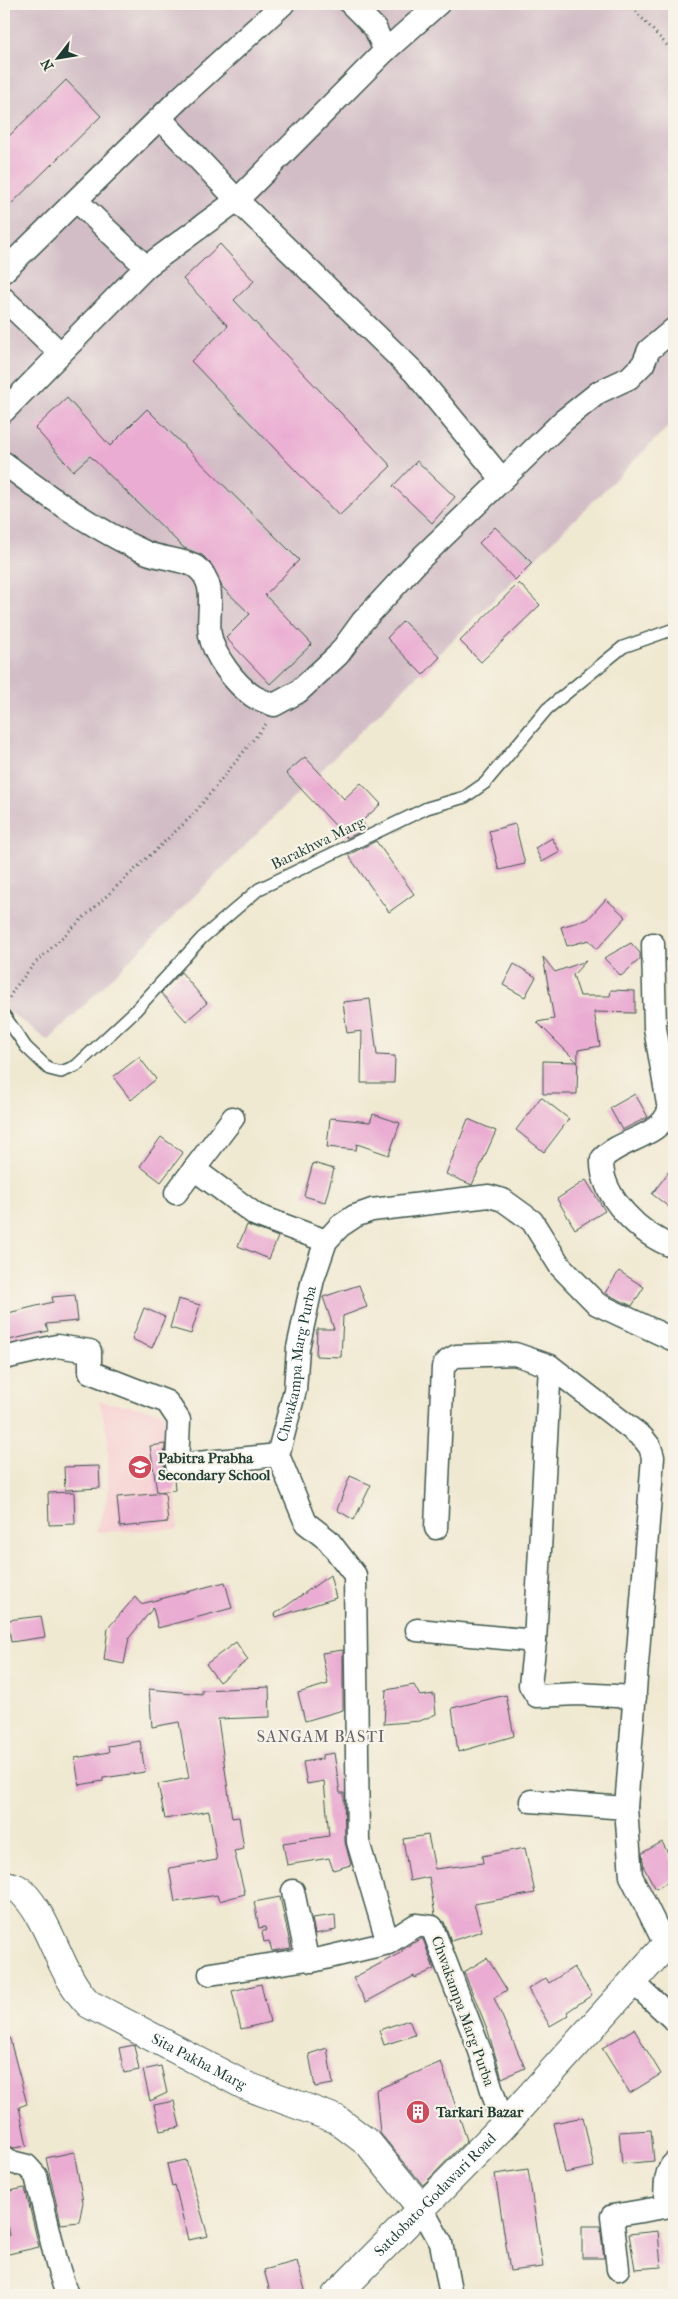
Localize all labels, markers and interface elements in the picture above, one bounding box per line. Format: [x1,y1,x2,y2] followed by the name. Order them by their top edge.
[32,32,82,82] north arrow
[37,55,57,73] text: N
[268,812,369,873] street label: Barakhwa Marg
[273,1283,320,1444] street label: Chwakampa Marg Purba
[158,1449,271,1484] place label: Pabitra Prabha Secondary School
[127,1454,153,1480] school or university icon: Pabitra Prabha Secondary School
[257,1727,385,1746] district label: SANGAM BASTI
[427,1933,499,2090] street label: Chwakampa Marg Purba
[148,2029,251,2094] street label: Sita Pakha Marg
[405,2099,431,2125] building icon: Tarkari Bazar
[435,2103,524,2121] place label: Tarkari Bazar
[370,2129,500,2260] street label: Satdobato-Godawari Road

